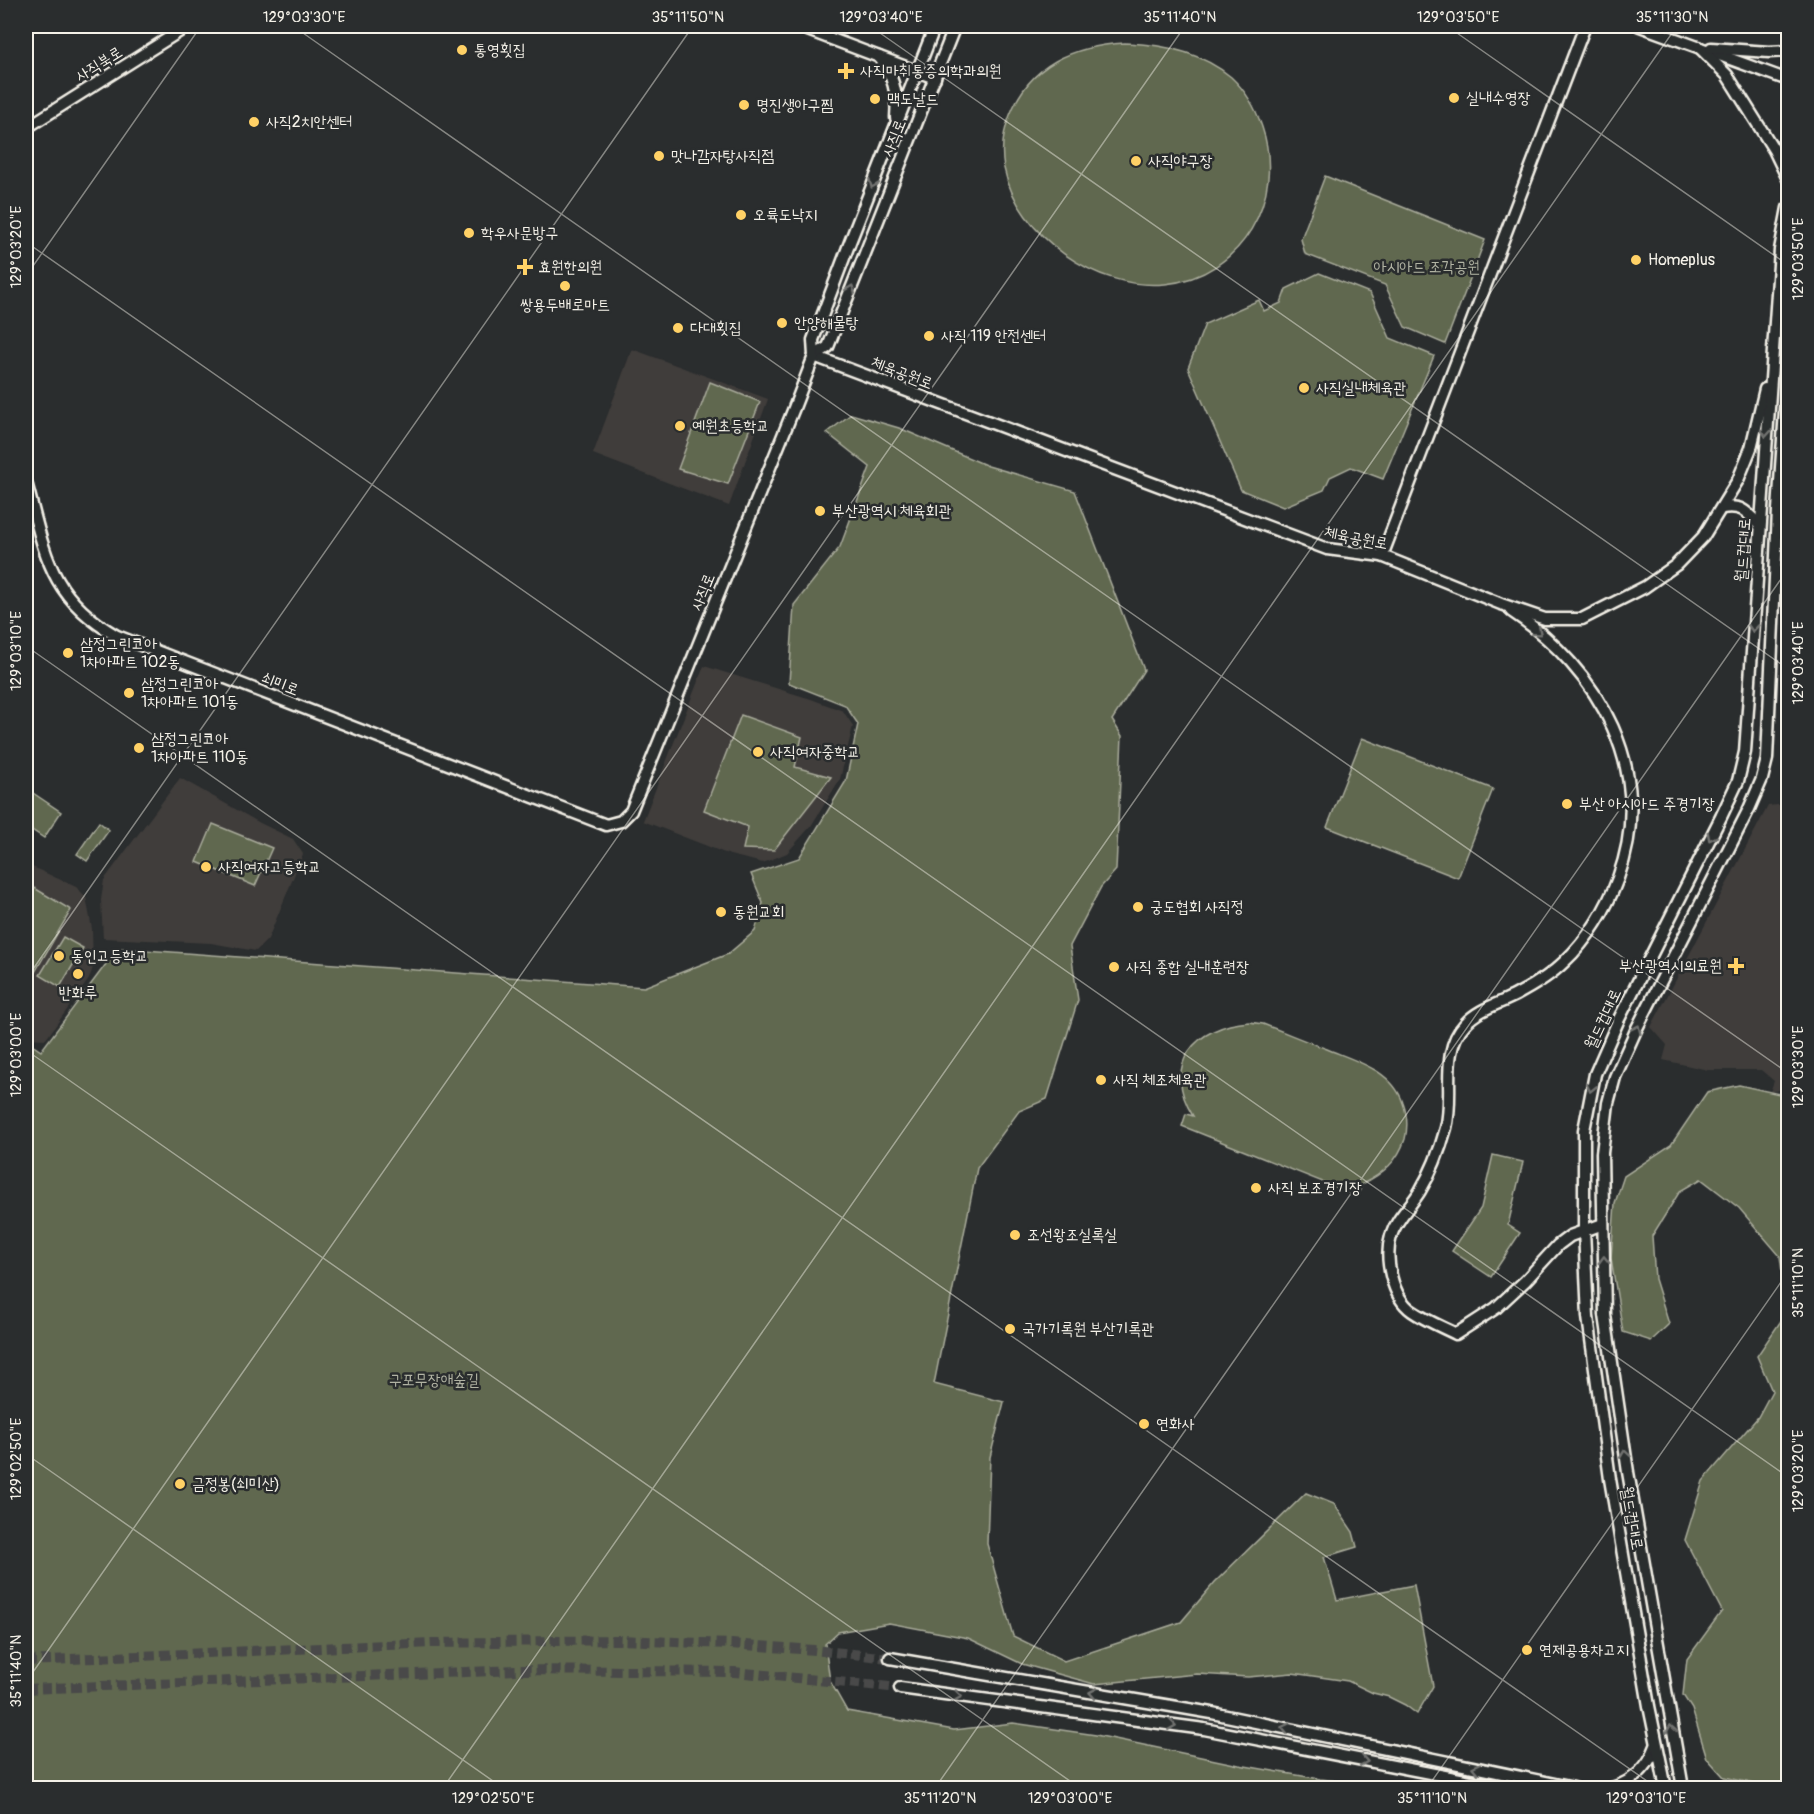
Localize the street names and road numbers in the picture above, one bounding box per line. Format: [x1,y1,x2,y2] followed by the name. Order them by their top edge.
[72,42,126,86] street label: 사직북로
[877,116,911,160] street label: 사직로
[868,352,936,394] street label: 체육공원로
[1731,517,1755,583] street label: 월드컵대로
[1322,522,1390,554] street label: 체육공원로
[686,570,720,614] street label: 사직로
[258,668,302,700] street label: 쇠미로
[1580,986,1626,1052] street label: 월드컵대로
[1617,1485,1647,1551] street label: 월드컵대로

